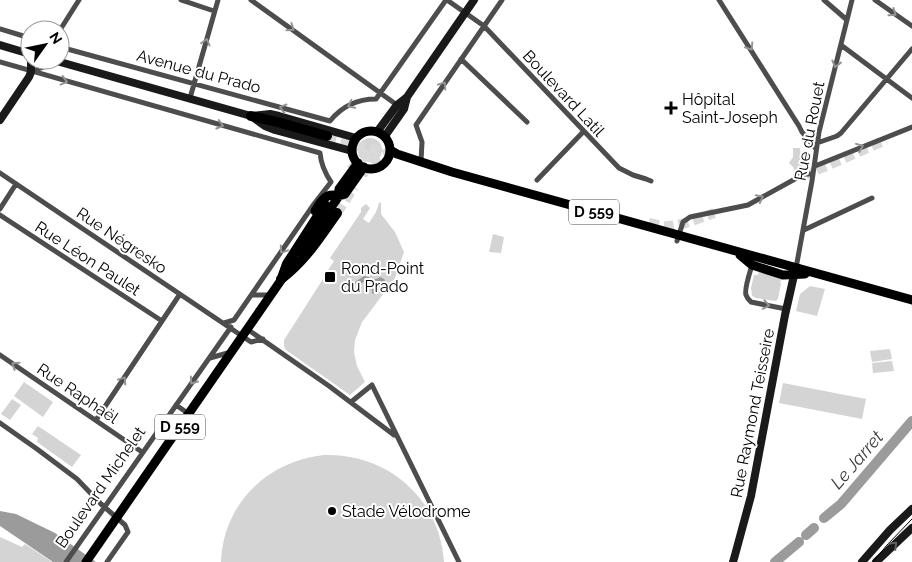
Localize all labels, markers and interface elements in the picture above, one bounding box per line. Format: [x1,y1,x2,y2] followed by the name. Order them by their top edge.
[888,7,897,16] one-way arrow
[20,20,70,70] north arrow
[285,22,295,31] one-way arrow
[46,29,66,47] text: N
[200,39,210,47] one-way arrow
[743,42,753,51] one-way arrow
[135,46,263,97] street label: Avenue du Prado
[519,46,609,141] street label: Boulevard Latil
[831,60,842,69] one-way arrow
[59,75,68,86] one-way arrow
[791,79,829,182] street label: Rue du Rouet
[437,81,446,90] one-way arrow
[682,90,778,127] place label: Hôpital Saint-Joseph
[347,99,356,109] one-way arrow
[664,101,678,115] marker: Hôpital Saint-Joseph
[278,103,287,114] one-way arrow
[215,120,223,130] one-way arrow
[855,143,864,154] one-way arrow
[755,194,764,204] one-way arrow
[569,200,619,224] road number: D 559
[73,203,170,278] street label: Rue Négresko
[31,217,145,300] street label: Rue Léon Paulet
[280,244,289,254] one-way arrow
[341,259,425,296] place label: Rond-Point du Prado
[323,270,337,284] marker: Rond-Point du Prado
[762,299,771,310] one-way arrow
[727,327,778,499] street label: Rue Raymond Teisseire
[33,359,123,428] street label: Rue Raphaël
[12,362,21,372] one-way arrow
[190,375,199,385] one-way arrow
[117,376,126,385] one-way arrow
[155,414,205,440] road number: D 559
[51,422,150,552] street label: Boulevard Michelet
[826,426,888,493] water label: Le Jarret
[342,502,471,521] place label: Stade Vélodrome
[326,505,338,517] marker: Stade Vélodrome
[889,542,898,551] one-way arrow

